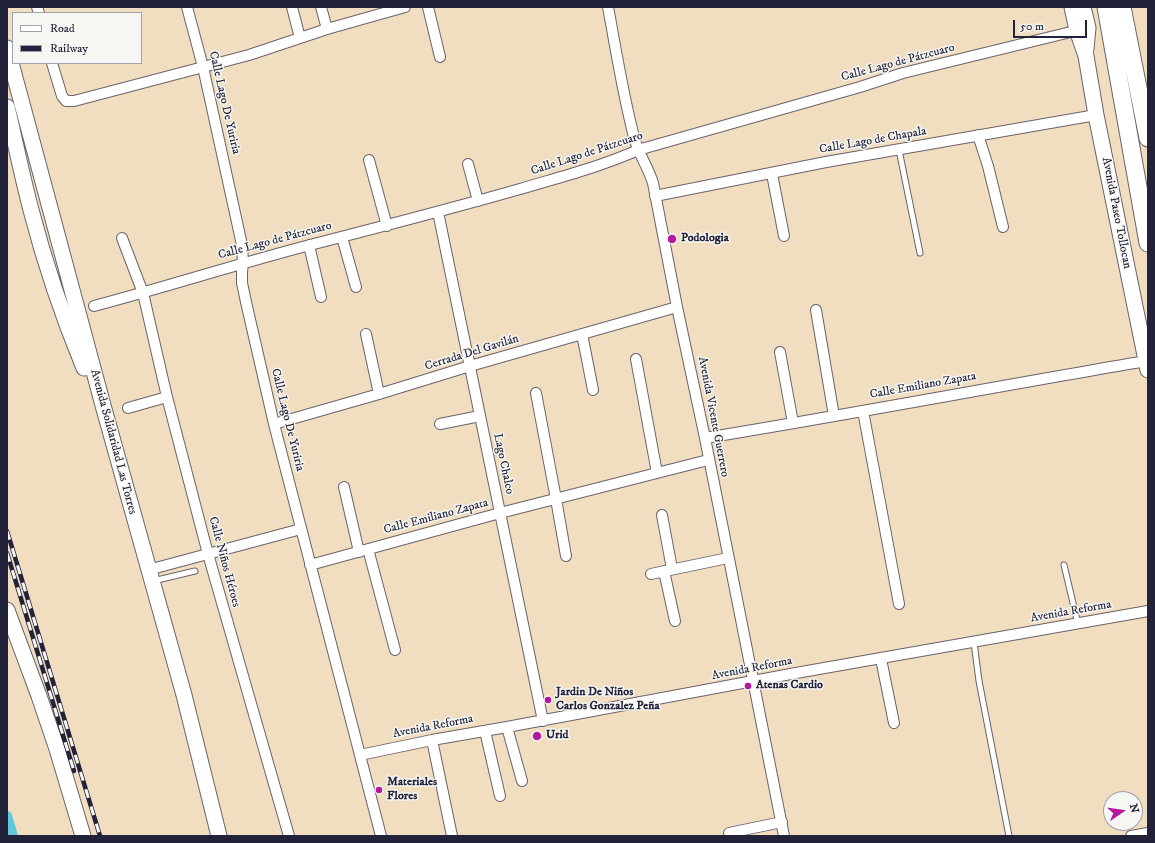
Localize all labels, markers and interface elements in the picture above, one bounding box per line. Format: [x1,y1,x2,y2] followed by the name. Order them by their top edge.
[12,12,142,64] legend
[1015,12,1089,38] scale bar
[1020,19,1044,34] text: 50 m
[50,21,75,36] text: Road
[50,41,88,56] text: Railway
[840,41,956,85] street label: Calle Lago de Pátzcuaro
[205,50,243,156] street label: Calle Lago De Yuriria
[818,124,928,158] street label: Calle Lago de Chapala
[529,129,645,179] street label: Calle Lago de Pátzcuaro
[1098,156,1134,270] street label: Avenida Paseo Tollocan
[217,219,333,263] street label: Calle Lago de Pátzcuaro
[681,232,729,246] place label: Podologia
[666,233,678,245] marker: Podologia
[423,332,521,374] street label: Cerrada Del Gavilán
[694,356,732,478] street label: Avenida Vicente Guerrero
[267,367,307,473] street label: Calle Lago De Yuriria
[87,368,139,516] street label: Avenida Solidaridad Las Torres
[869,370,977,402] street label: Calle Emiliano Zapata
[490,432,516,496] street label: Lago Chalco
[382,496,490,538] street label: Calle Emiliano Zapata
[205,515,243,609] street label: Calle Niños Héroes
[1030,598,1112,626] street label: Avenida Reforma
[711,654,793,684] street label: Avenida Reforma
[756,679,823,693] place label: Atenas Cardio
[743,681,753,691] marker: Atenas Cardio
[556,686,660,714] place label: Jardin De Niños Carlos Gonzalez Peña
[543,695,553,705] marker: Jardin De Niños Carlos Gonzalez Peña
[392,712,474,742] street label: Avenida Reforma
[546,729,568,743] place label: Urid
[531,730,543,742] marker: Urid
[387,776,437,804] place label: Materiales Flores
[374,785,384,795] marker: Materiales Flores
[1103,791,1143,831] north arrow
[1126,803,1142,815] text: N

